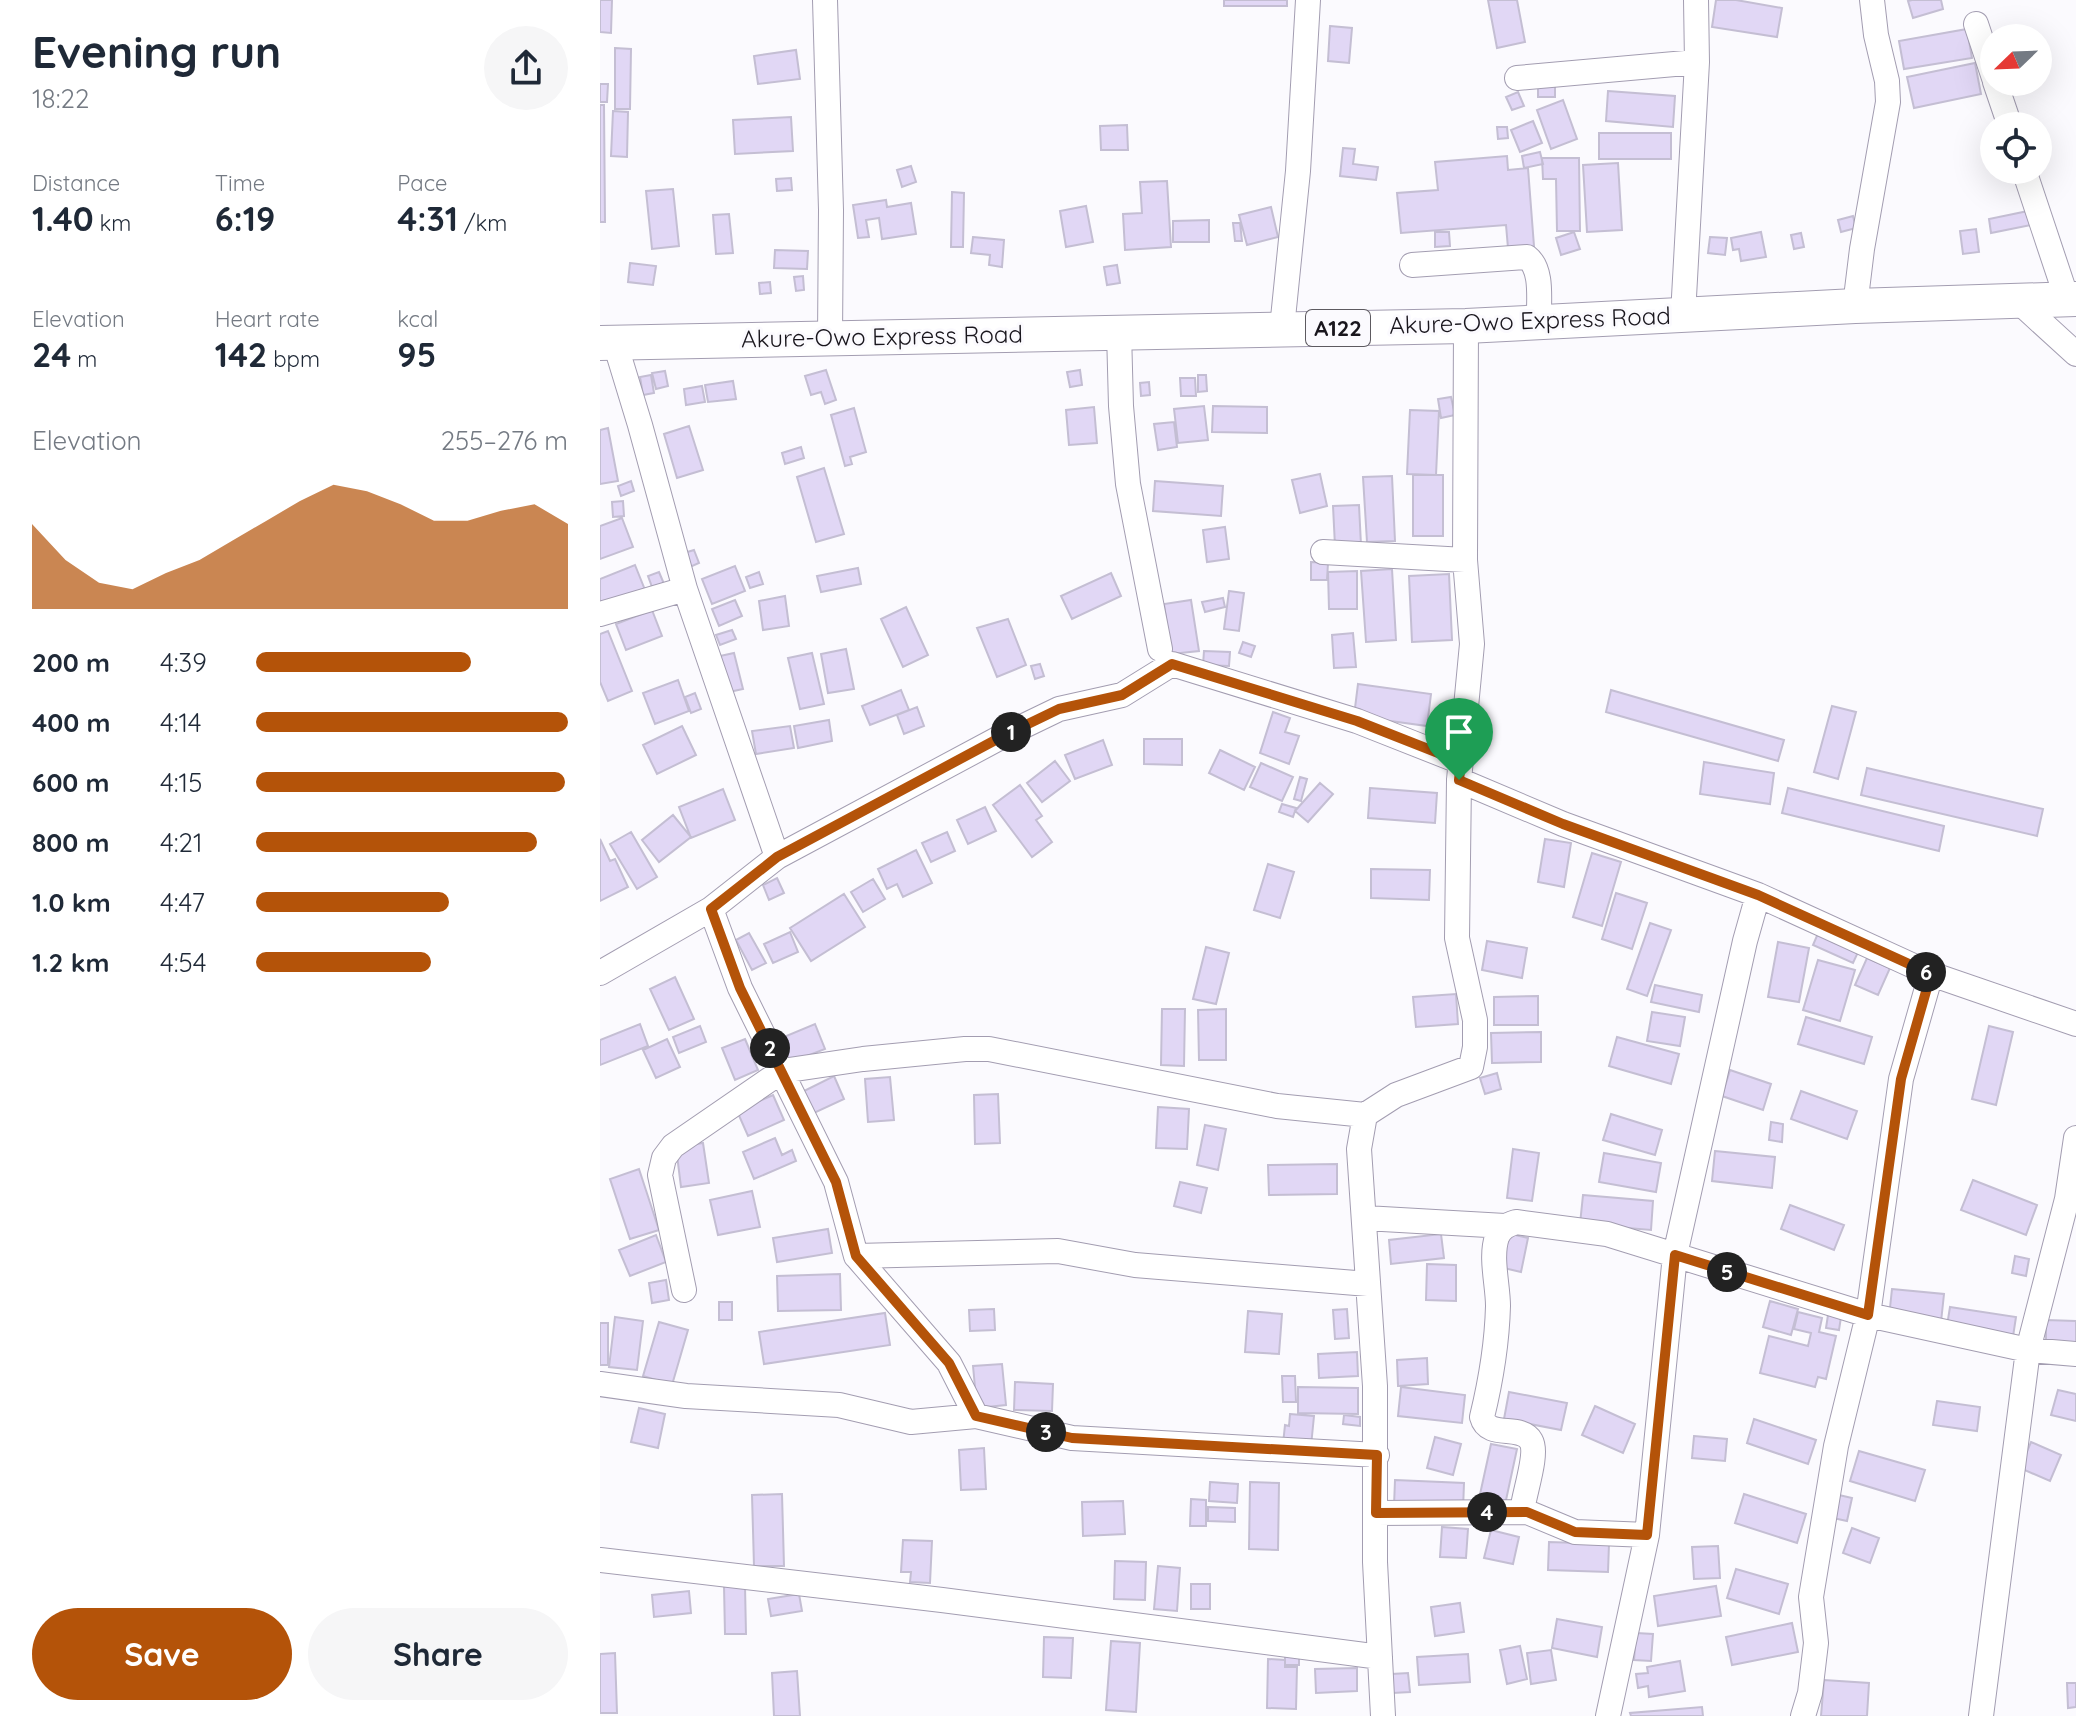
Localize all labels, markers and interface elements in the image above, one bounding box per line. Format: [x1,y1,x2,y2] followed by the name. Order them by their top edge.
[32,24,281,79] text: Evening run
[1980,24,2052,96] north arrow
[1980,24,2052,184] map controls
[484,26,568,110] button: share
[32,82,89,115] text: 18:22
[1980,112,2052,184] button: locate
[32,169,120,197] text: Distance
[215,169,265,197] text: Time
[397,169,448,197] text: Pace
[32,197,94,240] text: 1.40
[215,197,275,240] text: 6:19
[397,197,458,240] text: 4:31
[94,209,131,237] text: km
[458,209,507,237] text: /km
[1389,300,1671,340] street label: Akure-Owo Express Road
[32,305,125,333] text: Elevation
[215,305,320,333] text: Heart rate
[397,305,438,333] text: kcal
[1306,310,1370,346] road number: A122
[741,319,1023,353] street label: Akure-Owo Express Road
[32,333,71,376] text: 24
[215,333,267,376] text: 142
[397,333,436,376] text: 95
[71,345,97,373] text: m
[267,345,320,373] text: bpm
[32,424,142,457] text: Elevation
[441,424,568,457] text: 255–276 m
[32,646,110,679] text: 200 m
[160,646,207,679] text: 4:39
[1425,698,1493,780] pin
[32,706,110,739] text: 400 m
[160,706,202,739] text: 4:14
[1437,710,1481,754] icon: arrive
[991,712,1031,752] pin: 1
[1007,718,1015,746] text: 1
[32,766,110,799] text: 600 m
[160,766,202,799] text: 4:15
[32,826,109,859] text: 800 m
[160,826,203,859] text: 4:21
[32,886,111,919] text: 1.0 km
[160,886,205,919] text: 4:47
[32,946,109,979] text: 1.2 km
[160,946,206,979] text: 4:54
[1906,952,1946,992] pin: 6
[1920,958,1932,986] text: 6
[750,1028,790,1068] pin: 2
[764,1034,776,1062] text: 2
[1707,1252,1747,1292] pin: 5
[1721,1258,1733,1286] text: 5
[1026,1412,1066,1452] pin: 3
[1040,1418,1052,1446] text: 3
[1467,1492,1507,1532] pin: 4
[1481,1498,1493,1526] text: 4
[32,1608,292,1700] button: Save
[308,1608,568,1700] button: Share

